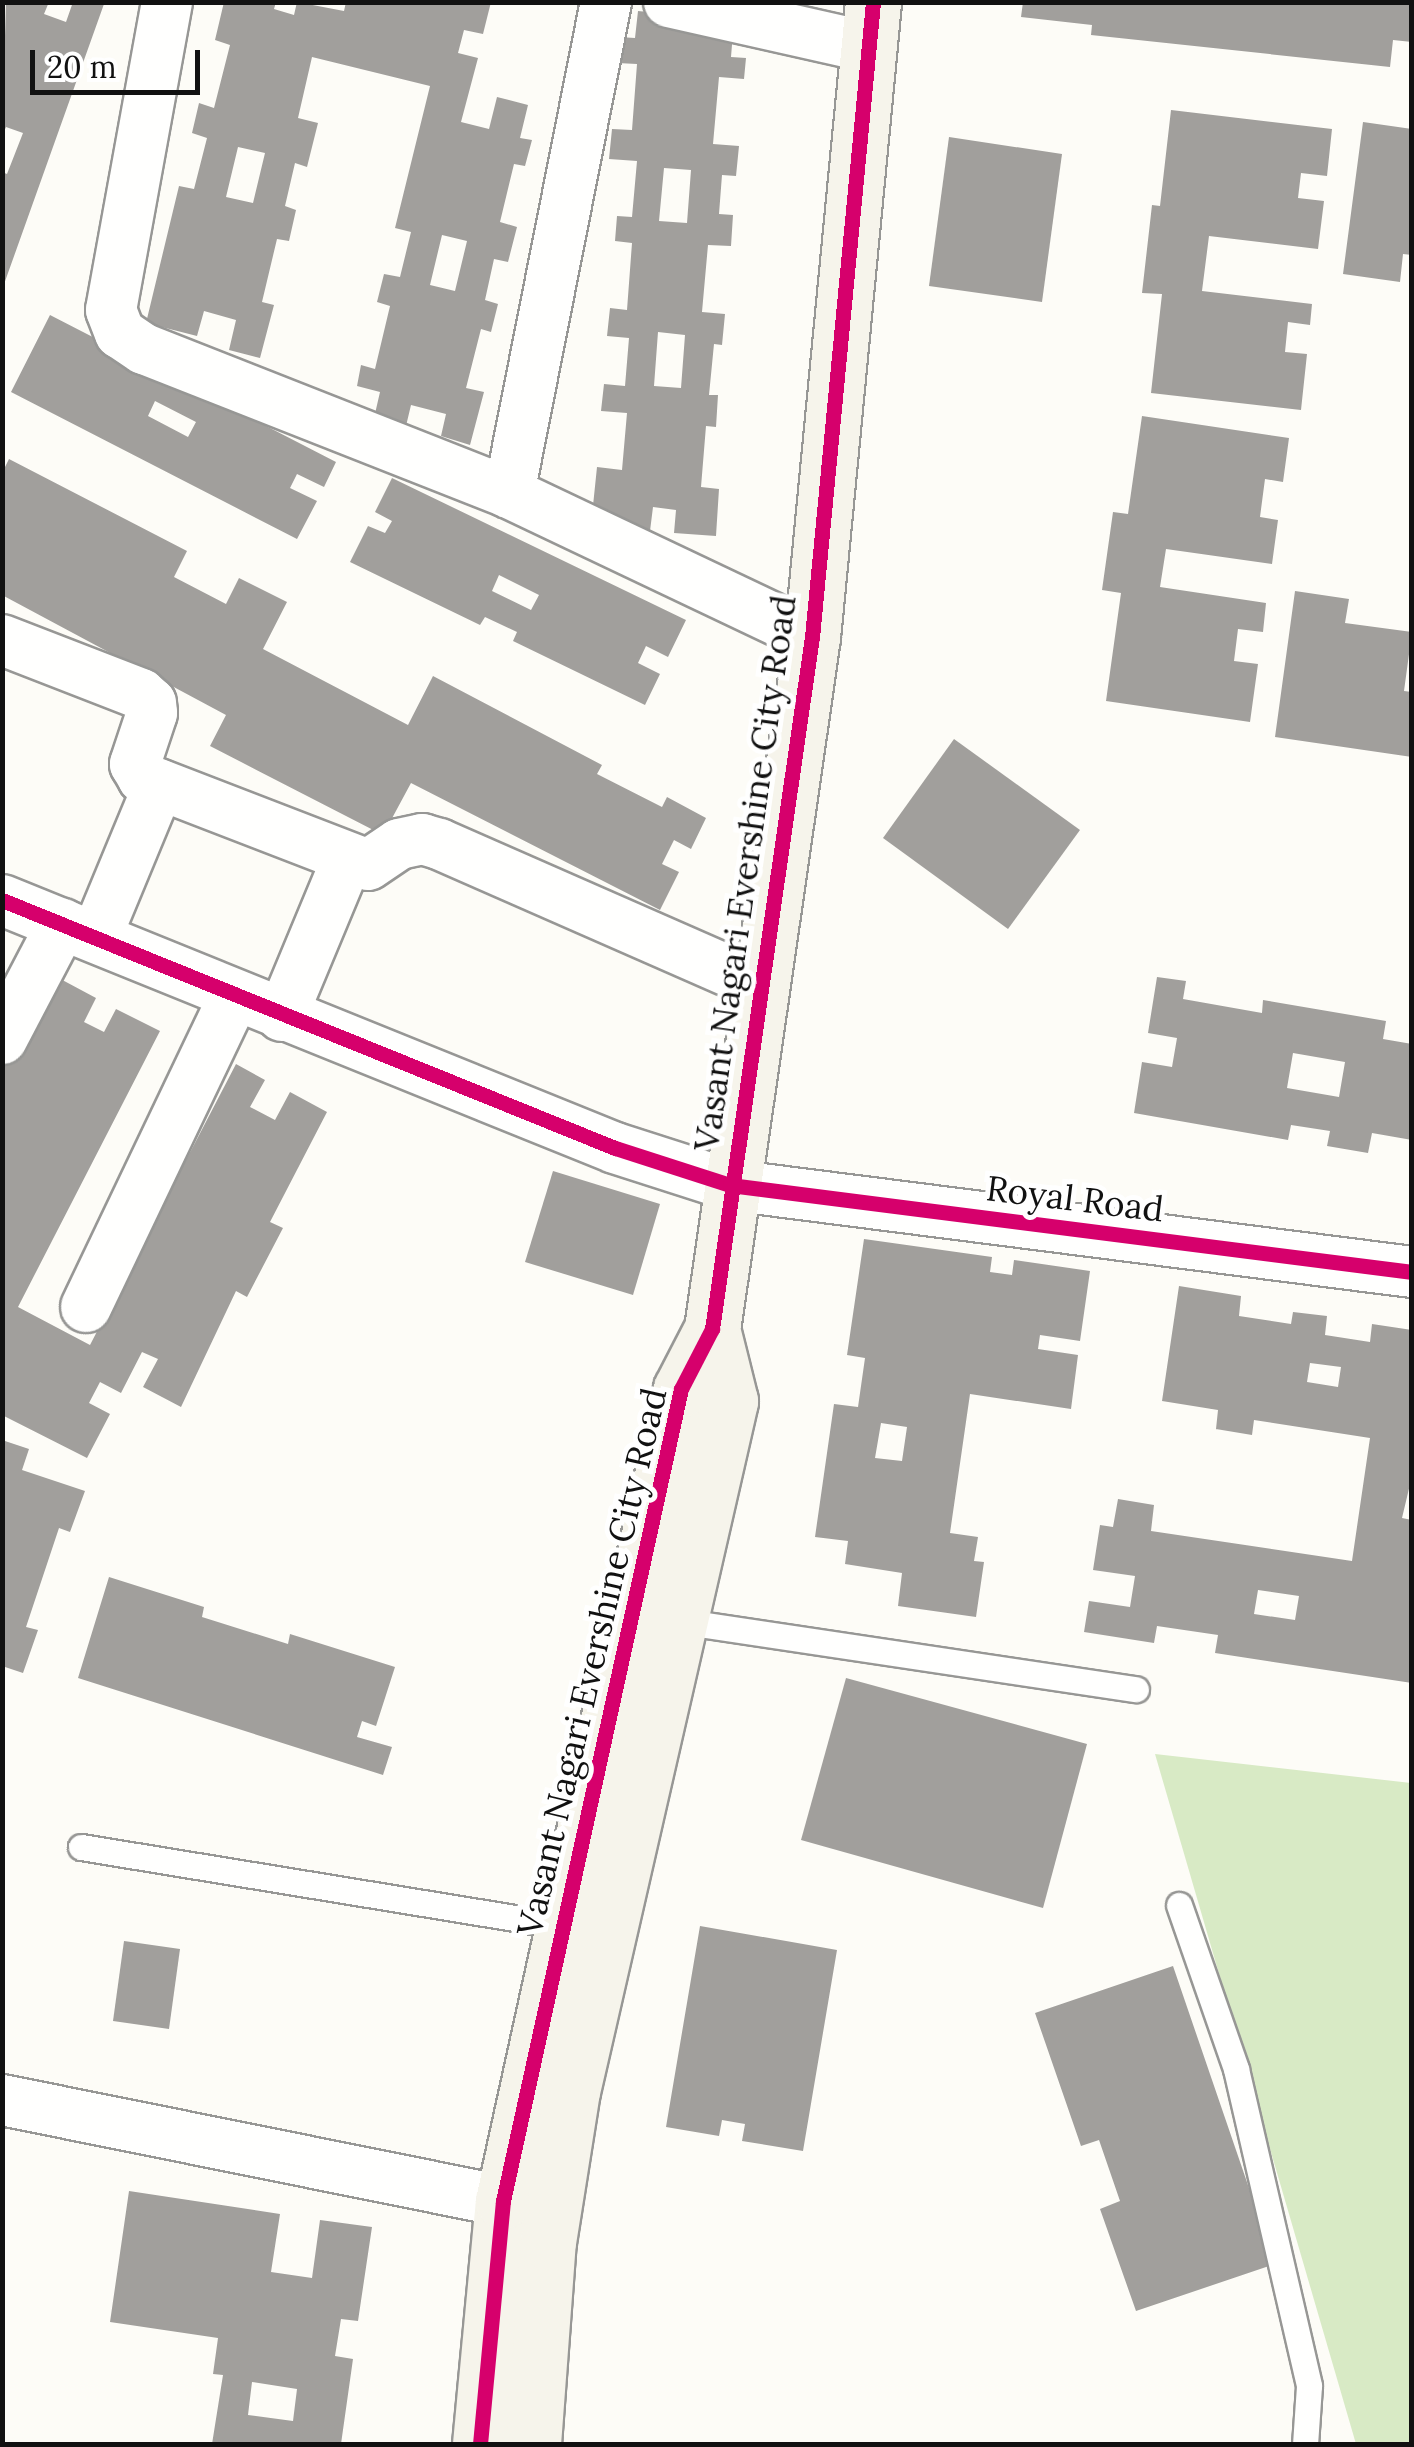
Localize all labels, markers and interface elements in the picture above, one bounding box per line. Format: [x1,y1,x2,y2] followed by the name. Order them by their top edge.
[35,30,205,92] scale bar
[47,48,116,86] text: 20 m
[685,592,805,1154] street label: Vasant Nagari Evershine City Road
[984,1167,1166,1231] street label: Royal Road
[508,1384,676,1940] street label: Vasant Nagari Evershine City Road

